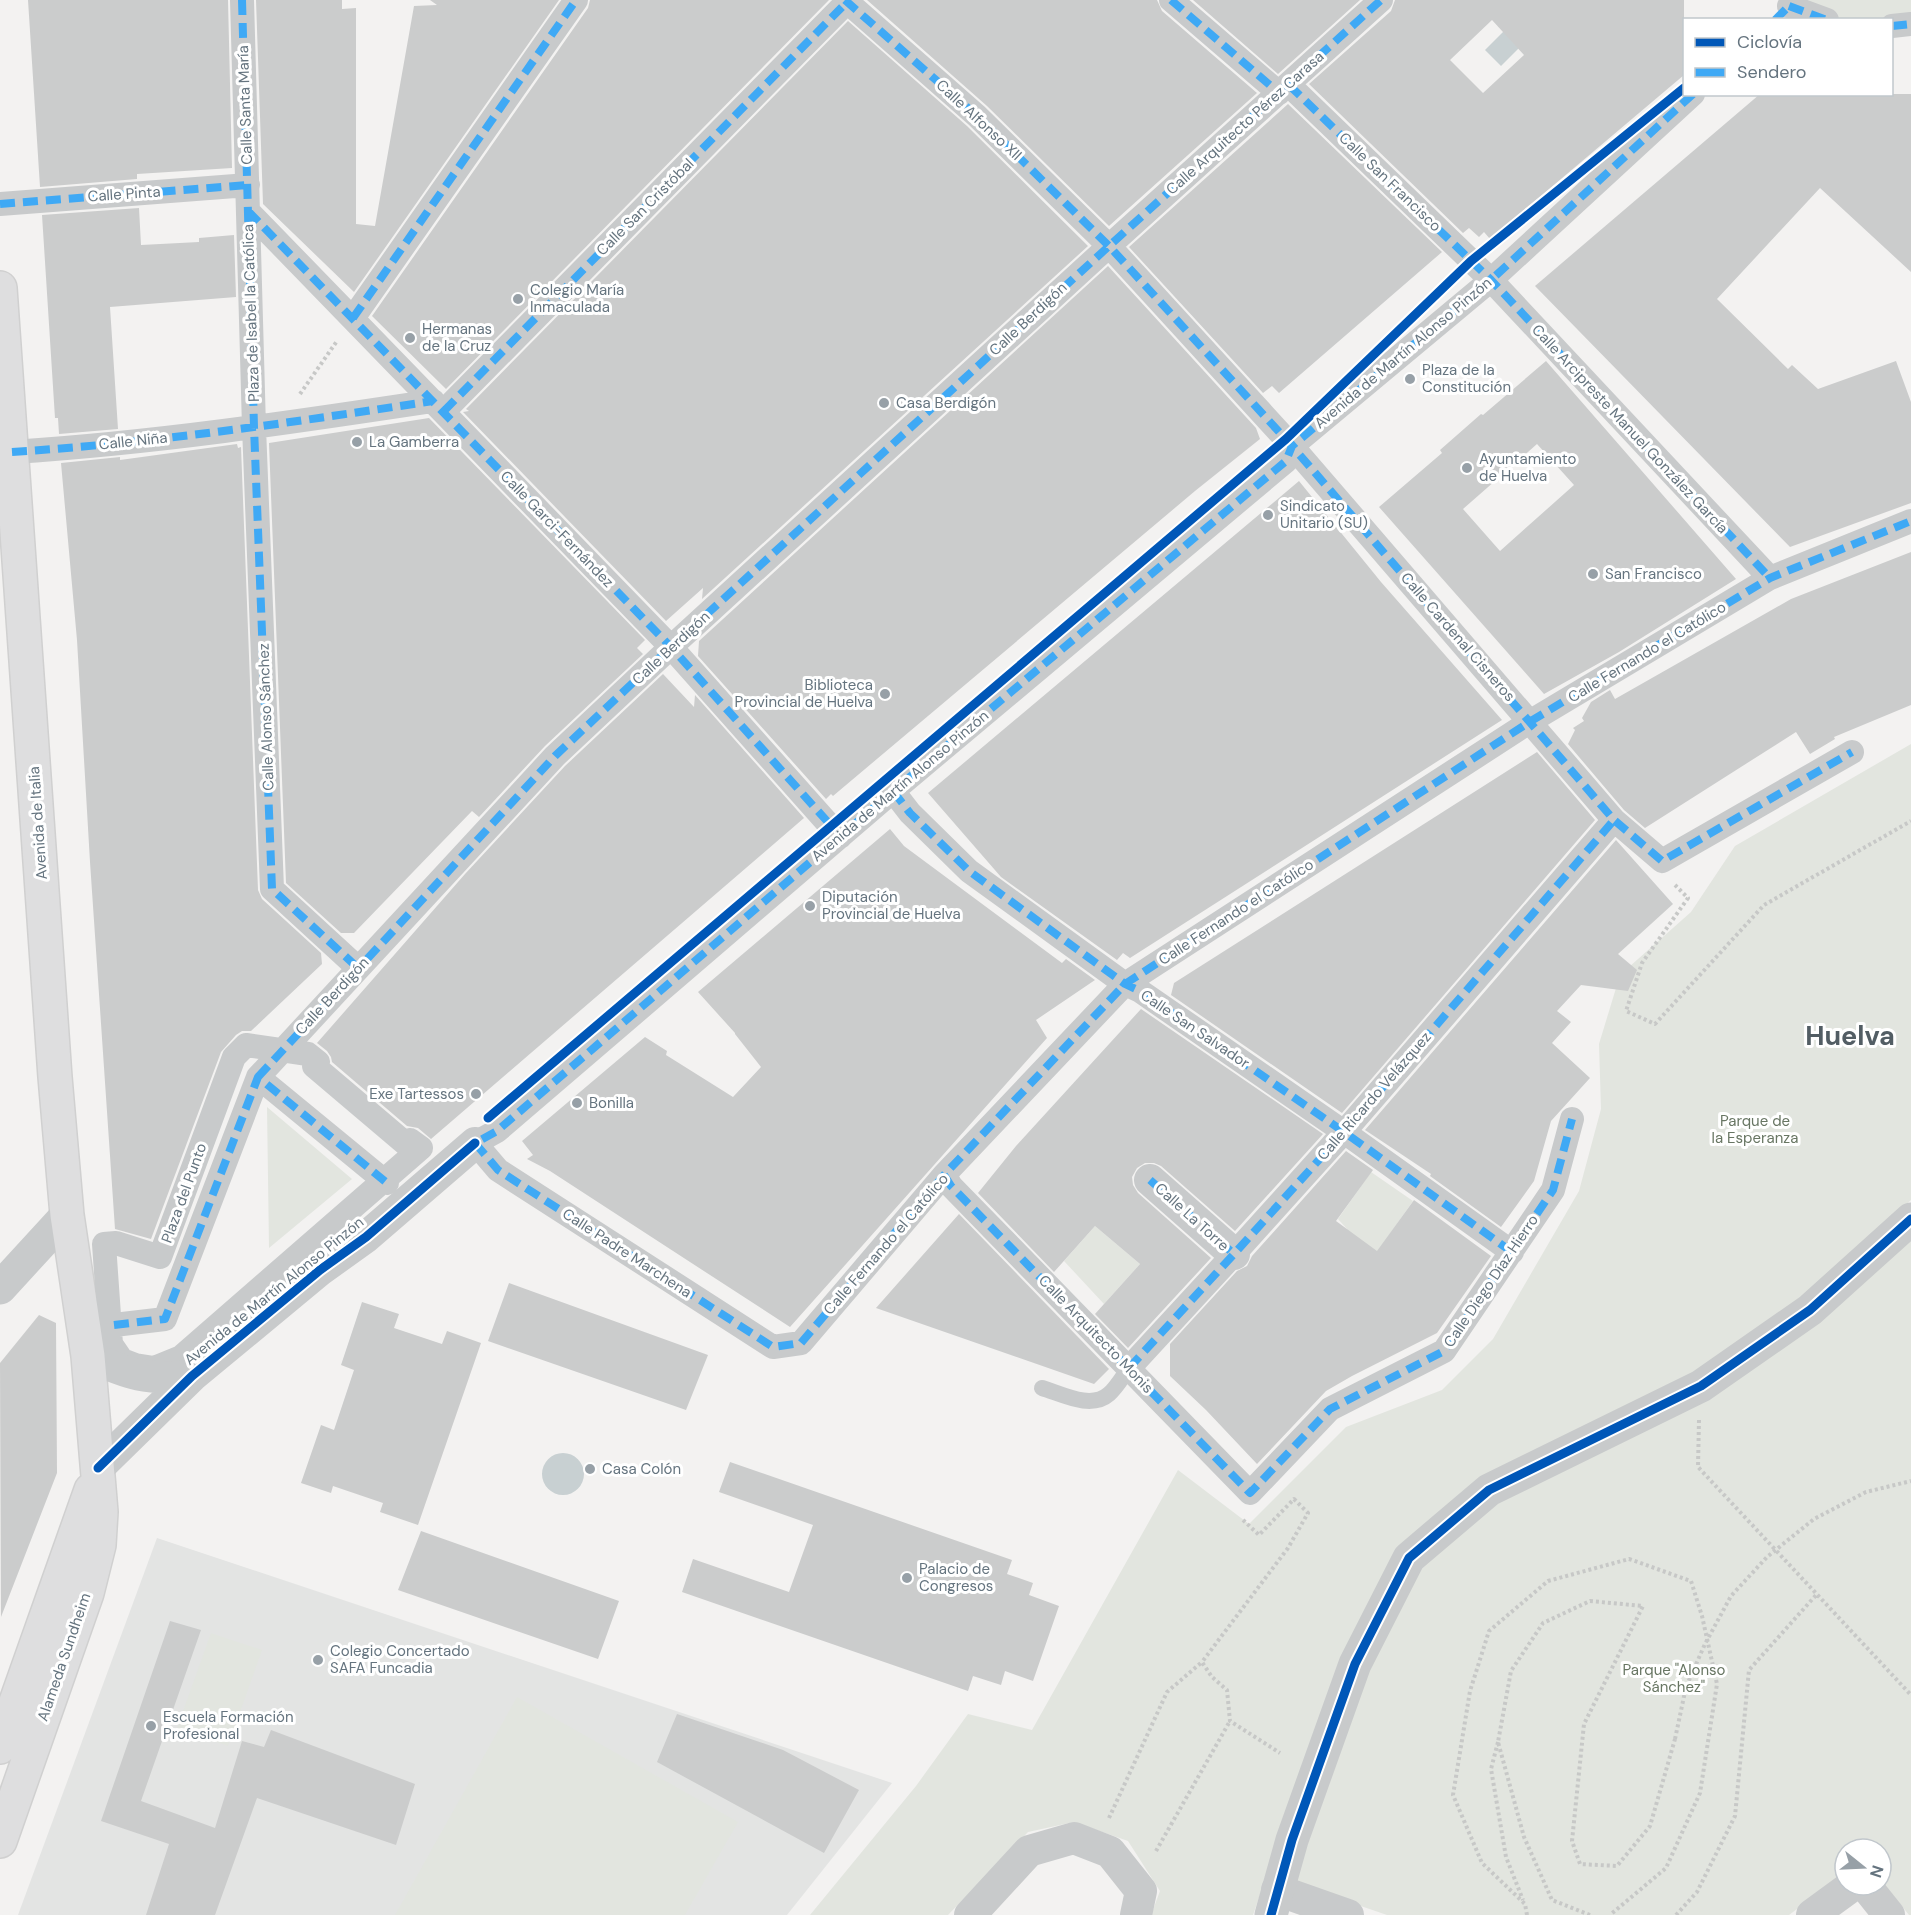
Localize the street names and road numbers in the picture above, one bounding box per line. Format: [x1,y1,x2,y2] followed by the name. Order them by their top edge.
[233,45,257,165] street label: Calle Santa María
[1162,47,1328,199] street label: Calle Arquitecto Pérez Carasa
[932,75,1026,165] street label: Calle Alfonso XII
[1334,128,1446,236] street label: Calle San Francisco
[592,154,698,260] street label: Calle San Cristóbal
[87,181,161,207] street label: Calle Pinta
[238,224,264,402] street label: Plaza de Isabel la Católica
[1310,273,1496,433] street label: Avenida de Martín Alonso Pinzón
[985,278,1071,360] street label: Calle Berdigón
[1527,320,1733,538] street label: Calle Arcipreste Manuel González García
[98,427,168,455] street label: Calle Niña
[496,466,618,592] street label: Calle Garci-Fernández
[1396,568,1520,706] street label: Calle Cardenal Cisneros
[1564,597,1730,707] street label: Calle Fernando el Católico
[628,607,714,689] street label: Calle Berdigón
[253,643,279,791] street label: Calle Alonso Sánchez
[807,706,993,866] street label: Avenida de Martín Alonso Pinzón
[24,766,52,880] street label: Avenida de Italia
[1155,854,1317,970] street label: Calle Fernando el Católico
[291,953,373,1039] street label: Calle Berdigón
[1137,985,1254,1073] street label: Calle San Salvador
[1313,1027,1436,1165] street label: Calle Ricardo Velázquez
[157,1140,211,1246] street label: Plaza del Punto
[819,1169,953,1319] street label: Calle Fernando el Católico
[1151,1178,1233,1256] street label: Calle La Torre
[559,1204,695,1302] street label: Calle Padre Marchena
[1439,1211,1543,1351] street label: Calle Diego Díaz Hierro
[180,1212,368,1370] street label: Avenida de Martín Alonso Pinzón
[1034,1270,1158,1398] street label: Calle Arquitecto Monis
[33,1590,95,1724] street label: Alameda Sundheim

